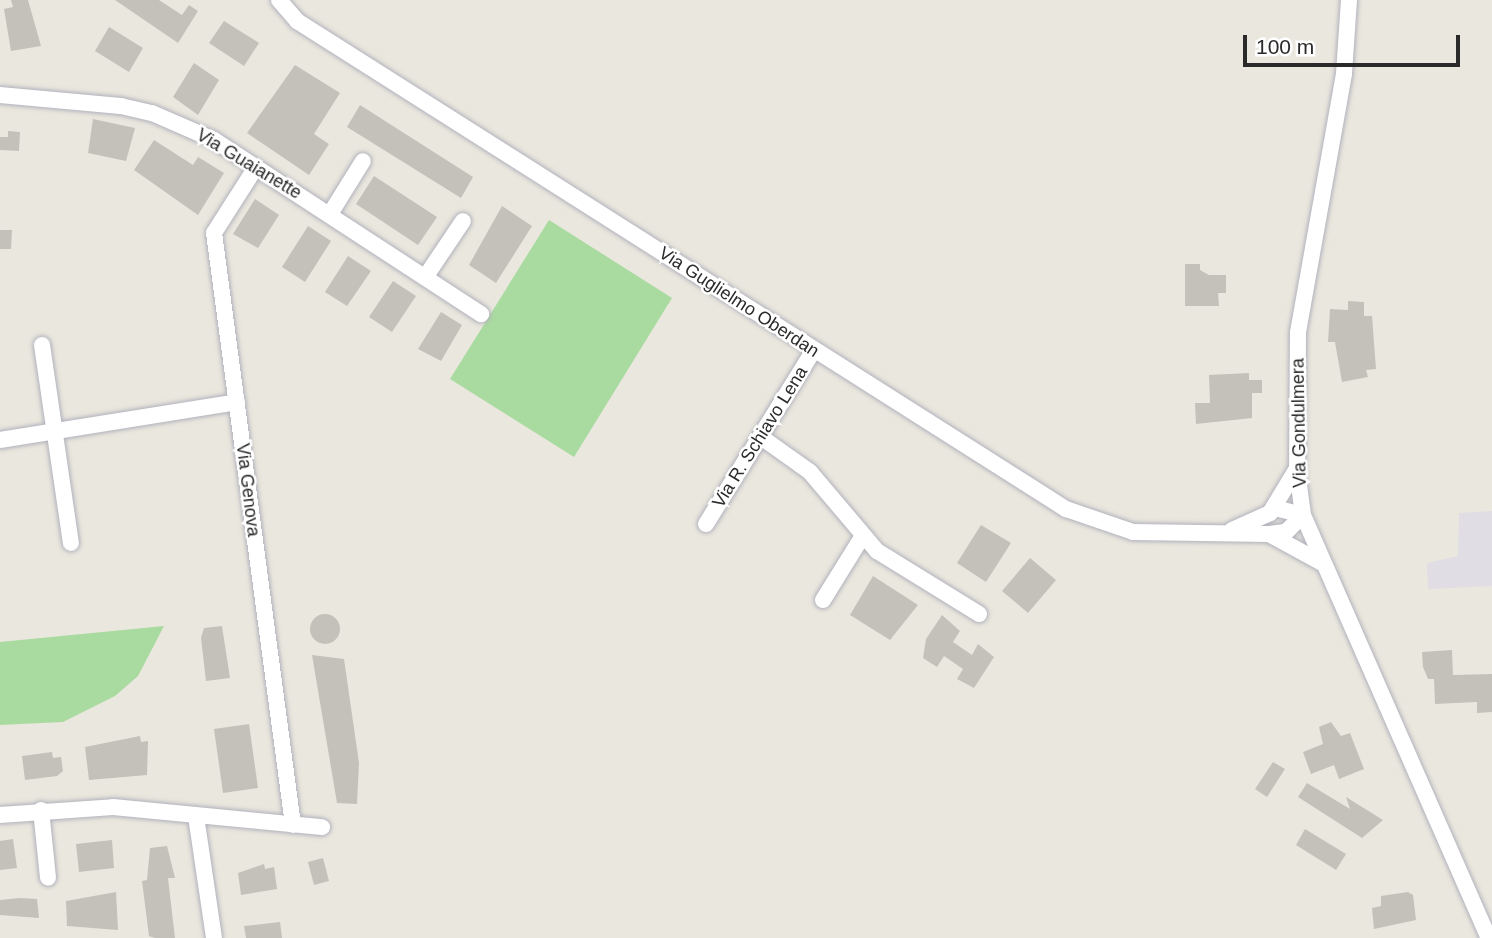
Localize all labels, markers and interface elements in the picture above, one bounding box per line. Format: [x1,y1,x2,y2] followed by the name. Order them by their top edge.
[1247,21,1464,65] scale bar
[1256,35,1314,58] text: 100 m
[193,124,305,204] street label: Via Guaianette
[655,242,823,362] street label: Via Guglielmo Oberdan
[1287,358,1311,488] street label: Via Gondulmera
[708,362,812,512] street label: Via R. Schiavo Lena
[232,442,264,538] street label: Via Genova

